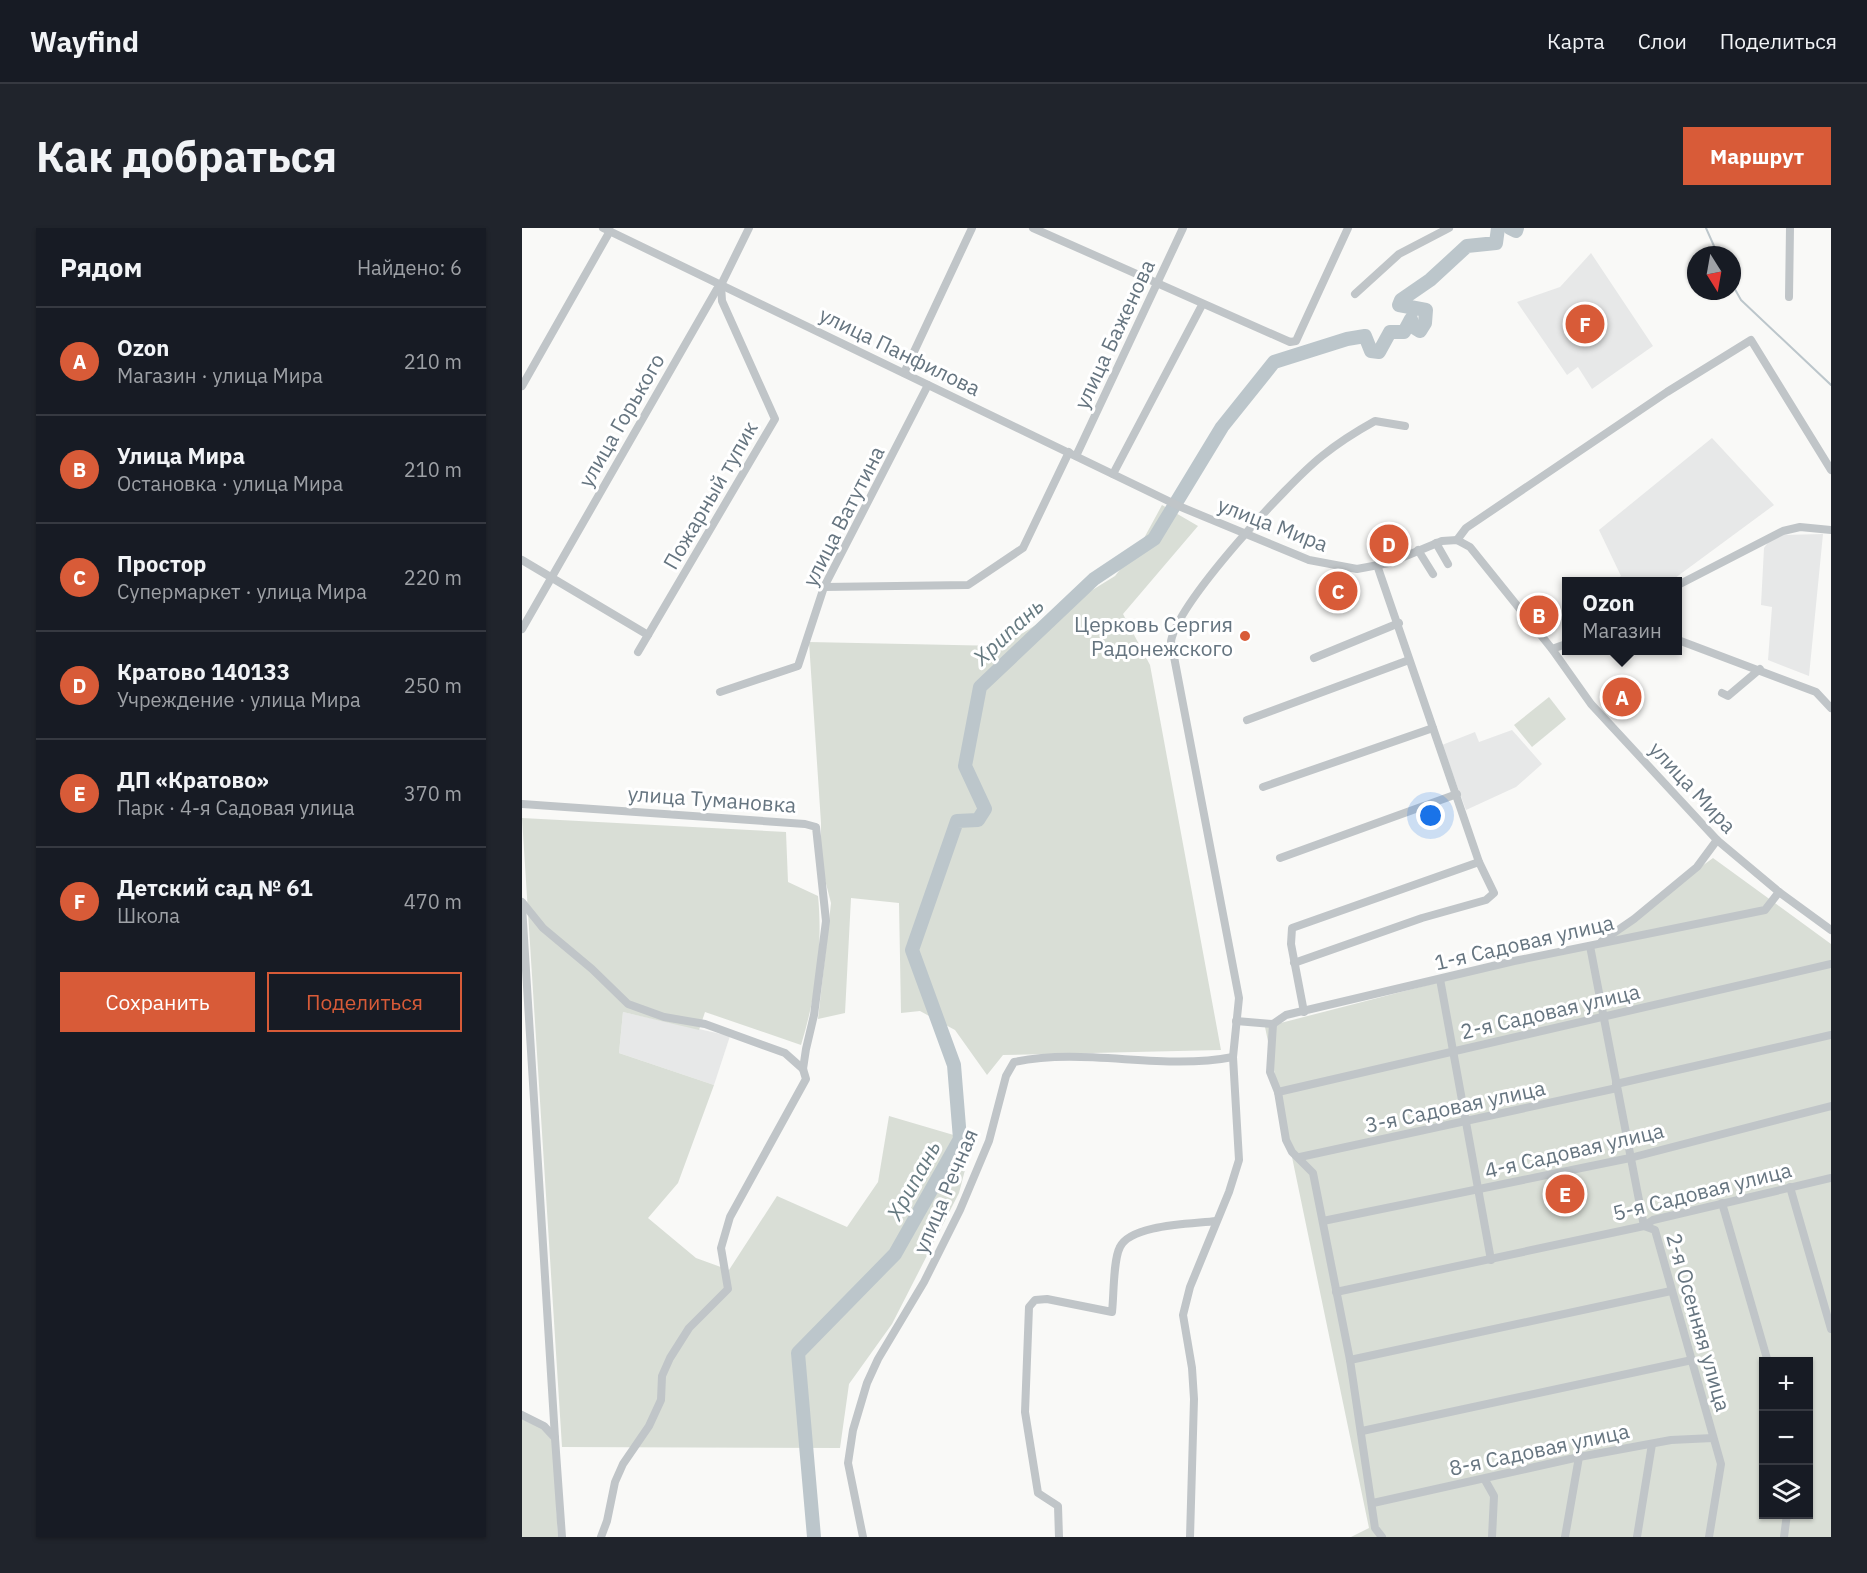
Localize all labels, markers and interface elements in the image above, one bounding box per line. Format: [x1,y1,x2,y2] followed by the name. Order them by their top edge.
[30,23,139,60] text: Wayfind
[1547,27,1605,55] text: Карта
[1638,27,1687,55] text: Слои
[1720,27,1837,55] text: Поделиться
[1683,127,1831,185] button: Маршрут
[36,129,337,184] text: Как добраться
[1687,246,1741,300] north arrow
[60,250,142,284] text: Рядом
[357,254,462,281] text: Найдено: 6
[1067,255,1161,413] street label: улица Баженова
[815,300,985,402] street label: улица Панфилова
[1566,302,1604,346] pin: F
[117,333,169,362] text: Ozon
[73,348,86,375] text: A
[404,348,462,375] text: 210 m
[571,348,671,492] street label: улица Горького
[117,362,323,389] text: Магазин · улица Мира
[656,416,764,574] street label: Пожарный тупик
[117,441,245,470] text: Улица Мира
[796,441,890,591] street label: улица Ватутина
[73,456,86,483] text: B
[404,456,462,483] text: 210 m
[117,470,343,497] text: Остановка · улица Мира
[1214,490,1332,558] street label: улица Мира
[1370,522,1408,566] pin: D
[117,549,206,578] text: Простор
[73,564,86,591] text: C
[404,564,462,591] text: 220 m
[1318,568,1358,614] pin: C
[1562,577,1682,655] popup
[117,578,367,605] text: Супермаркет · улица Мира
[1582,588,1635,617] text: Ozon
[966,591,1050,672] water label: Хрипань
[1520,592,1558,638] pin: B
[1074,610,1233,662] place label: Церковь Сергия Радонежского
[1582,617,1662,644] text: Магазин
[1238,629,1252,643] marker: Церковь Сергия Радонежского
[117,657,290,686] text: Кратово 140133
[73,672,86,699] text: D
[404,672,462,699] text: 250 m
[1602,674,1642,720] pin: A
[117,686,361,713] text: Учреждение · улица Мира
[1643,735,1743,839] street label: улица Мира
[117,765,269,794] text: ДП «Кратово»
[627,779,797,819] street label: улица Тумановка
[73,780,86,807] text: E
[404,780,462,807] text: 370 m
[117,794,355,821] text: Парк · 4-я Садовая улица
[1416,801,1445,830] your location
[117,873,313,902] text: Детский сад № 61
[74,888,85,915] text: F
[404,888,462,915] text: 470 m
[117,902,180,929] text: Школа
[1431,908,1617,976] street label: 1-я Садовая улица
[60,972,255,1032] button: Сохранить
[267,972,462,1032] button: Поделиться
[1457,977,1643,1045] street label: 2-я Садовая улица
[1362,1073,1548,1139] street label: 3-я Садовая улица
[1481,1116,1667,1184] street label: 4-я Садовая улица
[906,1124,984,1258] street label: улица Речная
[879,1135,947,1226] water label: Хрипань
[1610,1155,1794,1227] street label: 5-я Садовая улица
[1546,1172,1584,1216] pin: E
[1660,1230,1738,1414] street label: 2-я Осенняя улица
[1759,1357,1813,1519] map controls
[1759,1357,1813,1411] button: +
[1759,1411,1813,1465] button: −
[1446,1416,1632,1482] street label: 8-я Садовая улица
[1759,1465,1813,1519] button: layers

